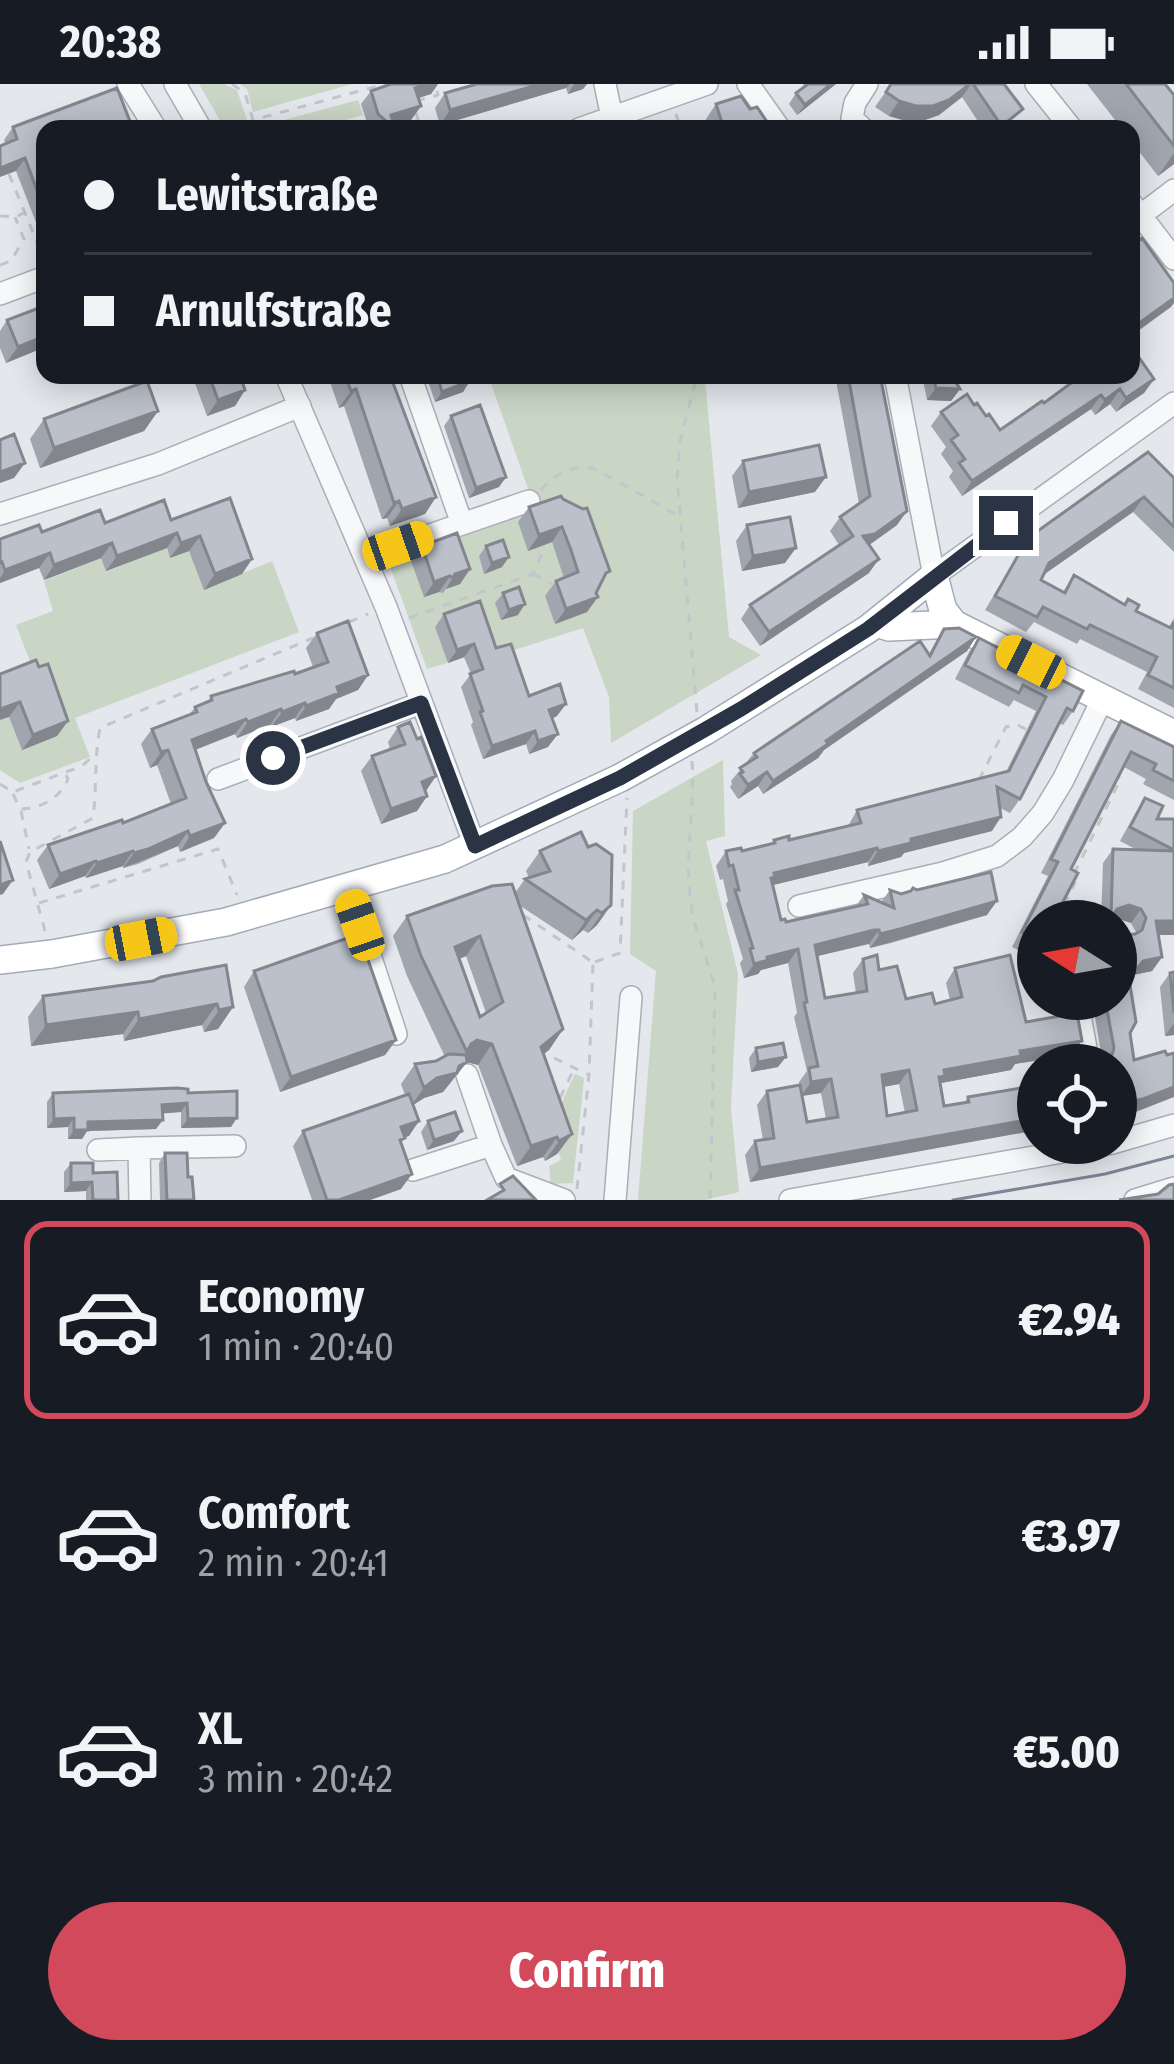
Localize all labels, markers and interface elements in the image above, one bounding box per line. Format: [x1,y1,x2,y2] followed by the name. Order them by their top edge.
[60,15,161,69] text: 20:38
[156,168,378,222] text: Lewitstraße
[156,284,392,338] text: Arnulfstraße
[979,496,1033,550] route end
[358,517,438,575] car
[991,630,1071,694] car
[246,731,300,785] route start
[331,885,389,965] car
[1017,900,1137,1020] north arrow
[1017,900,1137,1164] map controls
[102,914,180,964] car
[1017,1044,1137,1164] button: locate
[54,1266,162,1374] icon: car
[198,1270,364,1324] text: Economy
[1019,1293,1120,1347] text: €2.94
[198,1324,394,1370] text: 1 min · 20:40
[54,1482,162,1590] icon: car
[198,1486,350,1540] text: Comfort
[1022,1509,1120,1563] text: €3.97
[198,1540,389,1586] text: 2 min · 20:41
[54,1698,162,1806] icon: car
[198,1702,243,1756] text: XL
[1014,1725,1120,1779] text: €5.00
[198,1756,393,1802] text: 3 min · 20:42
[48,1902,1126,2040] button: Confirm

